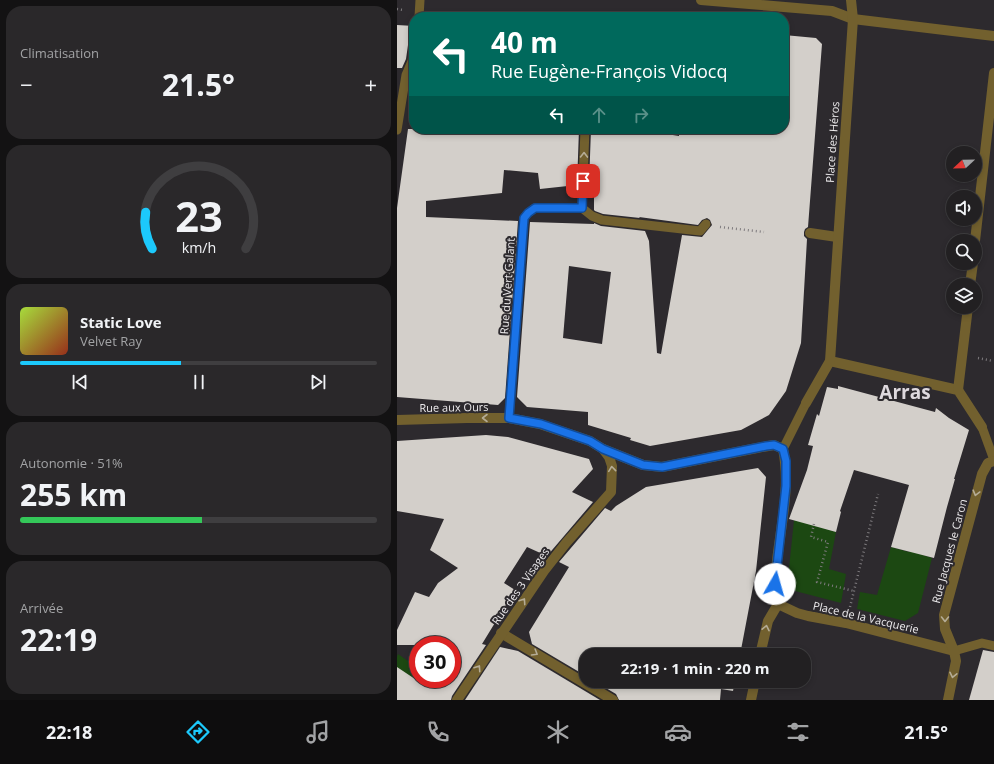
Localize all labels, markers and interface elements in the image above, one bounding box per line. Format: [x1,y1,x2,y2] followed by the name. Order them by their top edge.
[491,23,558,61] text: 40 m
[425,28,477,80] icon: left
[20,44,99,62] text: Climatisation
[491,59,727,83] text: Rue Eugène-François Vidocq
[162,64,235,105] text: 21.5°
[20,69,33,99] text: −
[364,69,377,99] text: +
[822,101,842,183] street label: Place des Héros
[546,104,568,126] icon: left
[588,104,610,126] icon: ahead
[630,104,652,126] icon: right
[946,146,982,182] north arrow
[946,146,982,314] map controls
[580,152,588,158] one-way arrow
[566,164,600,198] pin
[572,170,594,192] icon: arrive
[175,188,222,244] text: 23
[946,190,982,226] button: sound
[946,234,982,270] button: search
[496,237,518,335] street label: Rue du Vert Galant
[181,238,216,257] text: km/h
[946,278,982,314] button: layers
[80,312,162,332] text: Static Love
[80,332,142,350] text: Velvet Ray
[69,371,91,393] icon: previous
[188,371,210,393] icon: pause
[307,371,329,393] icon: next
[879,379,931,405] district label: Arras
[419,399,489,415] street label: Rue aux Ours
[482,414,488,422] one-way arrow
[20,454,123,472] text: Autonomie · 51%
[607,466,616,472] one-way arrow
[20,474,127,515] text: 255 km
[973,490,981,497] one-way arrow
[928,497,970,605] street label: Rue Jacques le Caron
[488,545,552,627] street label: Rue des 3 Visages
[754,563,796,605] position arrow
[518,598,526,605] one-way arrow
[812,598,920,636] street label: Place de la Vacquerie
[20,599,63,617] text: Arrivée
[941,616,949,622] one-way arrow
[20,619,97,660] text: 22:19
[762,625,770,631] one-way arrow
[409,636,461,688] speed limit sign: 30
[531,649,538,656] one-way arrow
[621,658,769,678] text: 22:19 · 1 min · 220 m
[473,665,480,672] one-way arrow
[950,672,958,679] one-way arrow
[184,718,212,746] icon: directions
[304,718,332,746] icon: music
[424,718,452,746] icon: phone
[544,718,572,746] icon: climate
[664,718,692,746] icon: car
[784,718,812,746] icon: filters
[46,720,92,744] text: 22:18
[904,720,948,744] text: 21.5°

